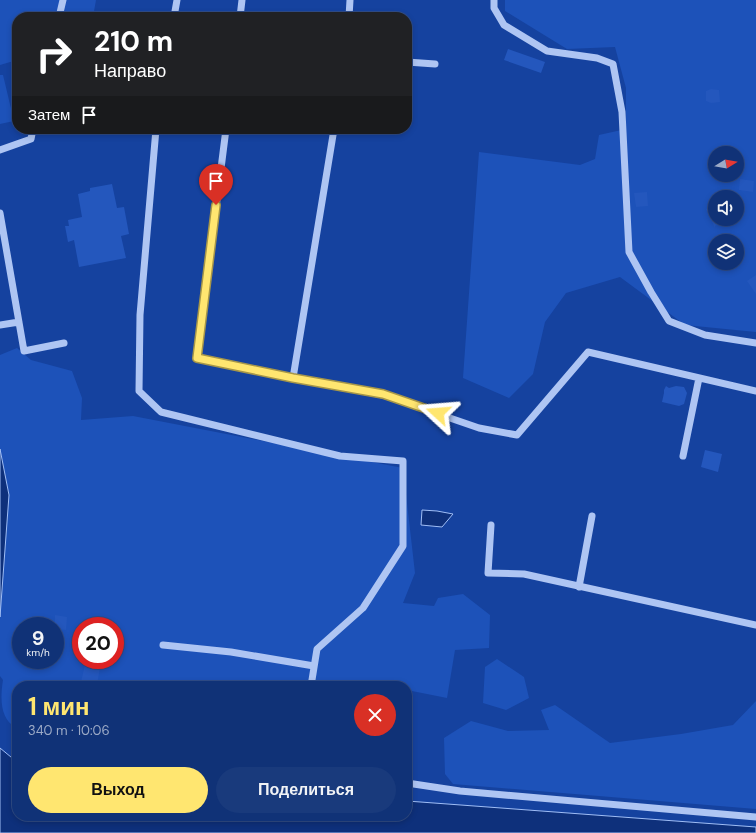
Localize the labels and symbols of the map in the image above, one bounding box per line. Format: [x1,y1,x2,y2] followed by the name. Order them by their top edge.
[708,146,744,182] north arrow
[199,164,233,205] pin
[417,392,459,434] position arrow
[72,617,124,669] speed limit sign: 20

